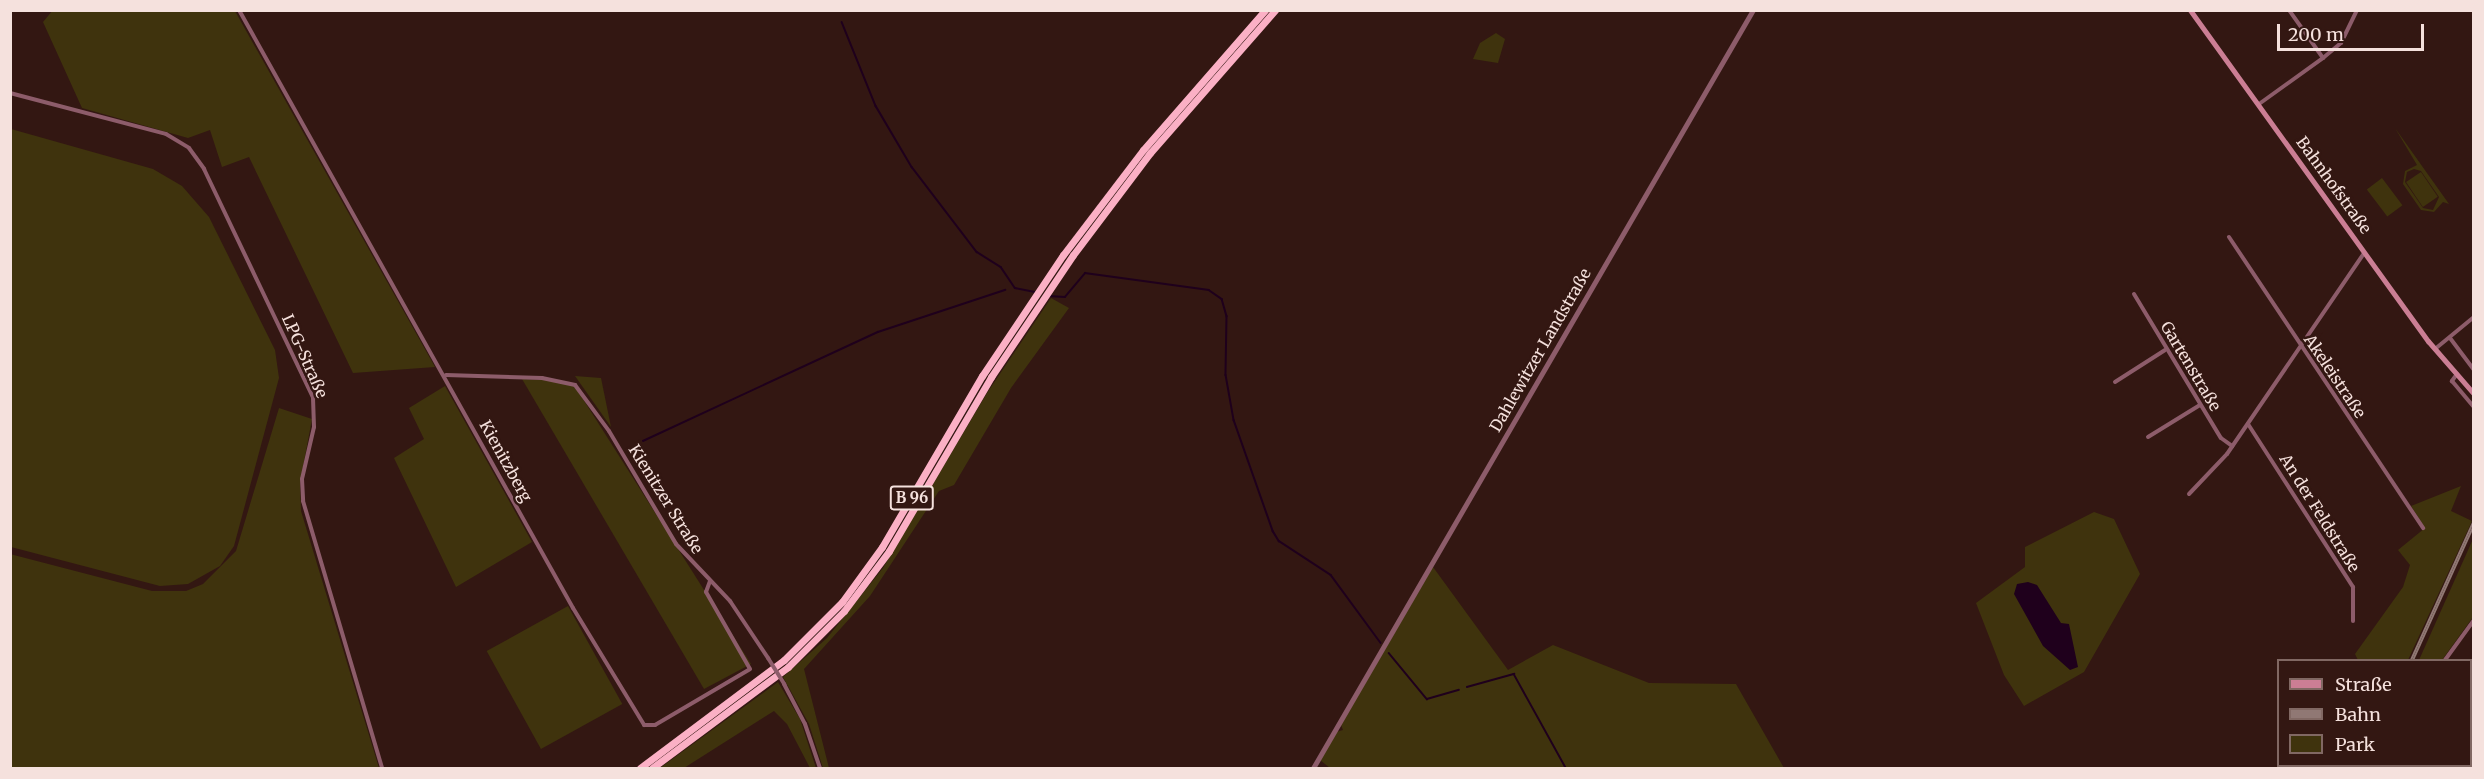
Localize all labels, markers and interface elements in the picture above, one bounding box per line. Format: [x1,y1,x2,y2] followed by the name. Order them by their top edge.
[2280,12,2427,50] scale bar
[2288,23,2344,46] text: 200 m
[2292,133,2376,237] street label: Bahnhofstraße
[1485,265,1595,435] street label: Dahlewitzer Landstraße
[278,311,332,401] street label: LPG-Straße
[2157,318,2225,414] street label: Gartenstraße
[2300,331,2370,421] street label: Akeleistraße
[476,417,536,505] street label: Kienitzberg
[625,441,707,557] street label: Kienitzer Straße
[2276,450,2364,576] street label: An der Feldstraße
[890,486,934,510] road number: B 96
[2277,659,2472,767] legend
[2335,673,2392,696] text: Straße
[2335,703,2381,726] text: Bahn
[2335,733,2375,756] text: Park

